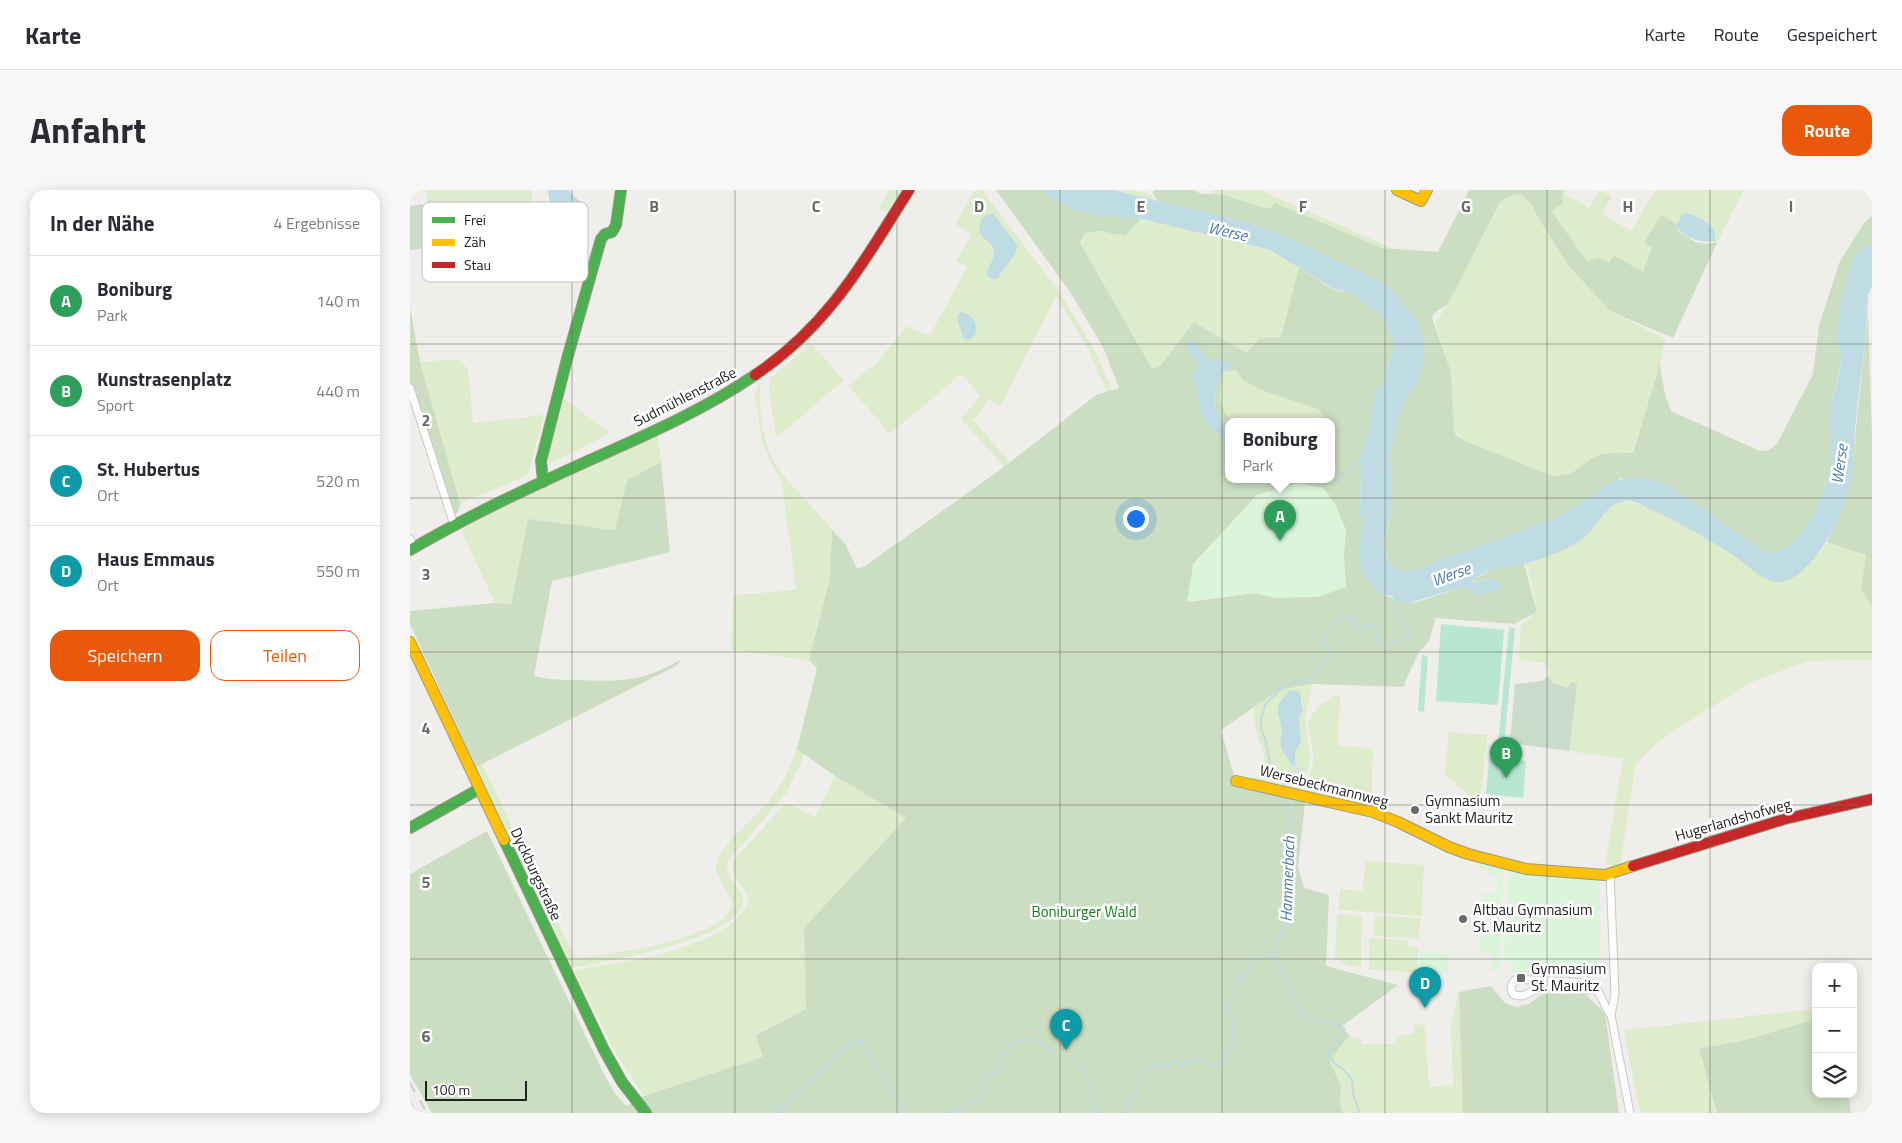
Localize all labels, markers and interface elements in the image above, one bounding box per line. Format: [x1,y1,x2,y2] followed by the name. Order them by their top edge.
[25,17,81,53] text: Karte
[1644,21,1685,48] text: Karte
[1713,21,1759,48] text: Route
[1787,21,1877,48] text: Gespeichert
[30,103,146,157] text: Anfahrt
[1782,105,1872,156] button: Route
[649,194,659,218] text: B
[812,194,821,218] text: C
[974,194,984,218] text: D
[1137,194,1146,218] text: E
[1299,194,1308,218] text: F
[1461,194,1471,218] text: G
[1623,194,1633,218] text: H
[1789,194,1793,218] text: I
[422,202,588,282] legend
[50,207,155,239] text: In der Nähe
[464,209,486,230] text: Frei
[273,211,360,235] text: 4 Ergebnisse
[1206,215,1252,248] water label: Werse
[464,231,486,252] text: Zäh
[464,254,491,275] text: Stau
[97,274,172,303] text: Boniburg
[61,289,71,313] text: A
[316,289,360,313] text: 140 m
[97,303,128,327] text: Park
[629,361,740,432] street label: Sudmühlenstraße
[97,364,232,393] text: Kunstrasenplatz
[61,379,71,403] text: B
[316,379,360,403] text: 440 m
[97,393,134,417] text: Sport
[422,408,430,432] text: 2
[1225,418,1335,483] popup
[1242,424,1318,453] text: Boniburg
[1824,441,1854,485] water label: Werse
[1242,453,1273,477] text: Park
[97,454,200,483] text: St. Hubertus
[62,469,70,493] text: C
[316,469,360,493] text: 520 m
[97,483,119,507] text: Ort
[1264,500,1296,541] pin: A
[1123,506,1149,532] your location
[97,544,215,573] text: Haus Emmaus
[1428,555,1475,592] water label: Werse
[61,559,71,583] text: D
[316,559,360,583] text: 550 m
[422,562,430,586] text: 3
[97,573,119,597] text: Ort
[50,630,200,681] button: Speichern
[210,630,360,681] button: Teilen
[422,716,431,740] text: 4
[1490,737,1522,778] pin: B
[1257,758,1391,813] street label: Wersebeckmannweg
[1425,789,1513,829] place label: Gymnasium Sankt Mauritz
[1672,792,1794,847] street label: Hugerlandshofweg
[1409,804,1421,816] marker: Gymnasium Sankt Mauritz
[505,823,568,924] street label: Dyckburgstraße
[1274,835,1301,922] water label: Hammerbach
[422,870,431,894] text: 5
[1473,898,1593,938] place label: Altbau Gymnasium St. Mauritz
[1031,900,1137,923] park label: Boniburger Wald
[1457,913,1469,925] marker: Altbau Gymnasium St. Mauritz
[1531,957,1606,997] place label: Gymnasium St. Mauritz
[1812,963,1857,1098] map controls
[1812,963,1857,1008] button: +
[1409,967,1441,1008] pin: D
[1515,972,1527,984] marker: Gymnasium St. Mauritz
[1812,1008,1857,1053] button: −
[1050,1009,1082,1050] pin: C
[422,1024,431,1048] text: 6
[1812,1053,1857,1098] button: layers
[425,1078,528,1101] scale bar
[432,1079,470,1100] text: 100 m

